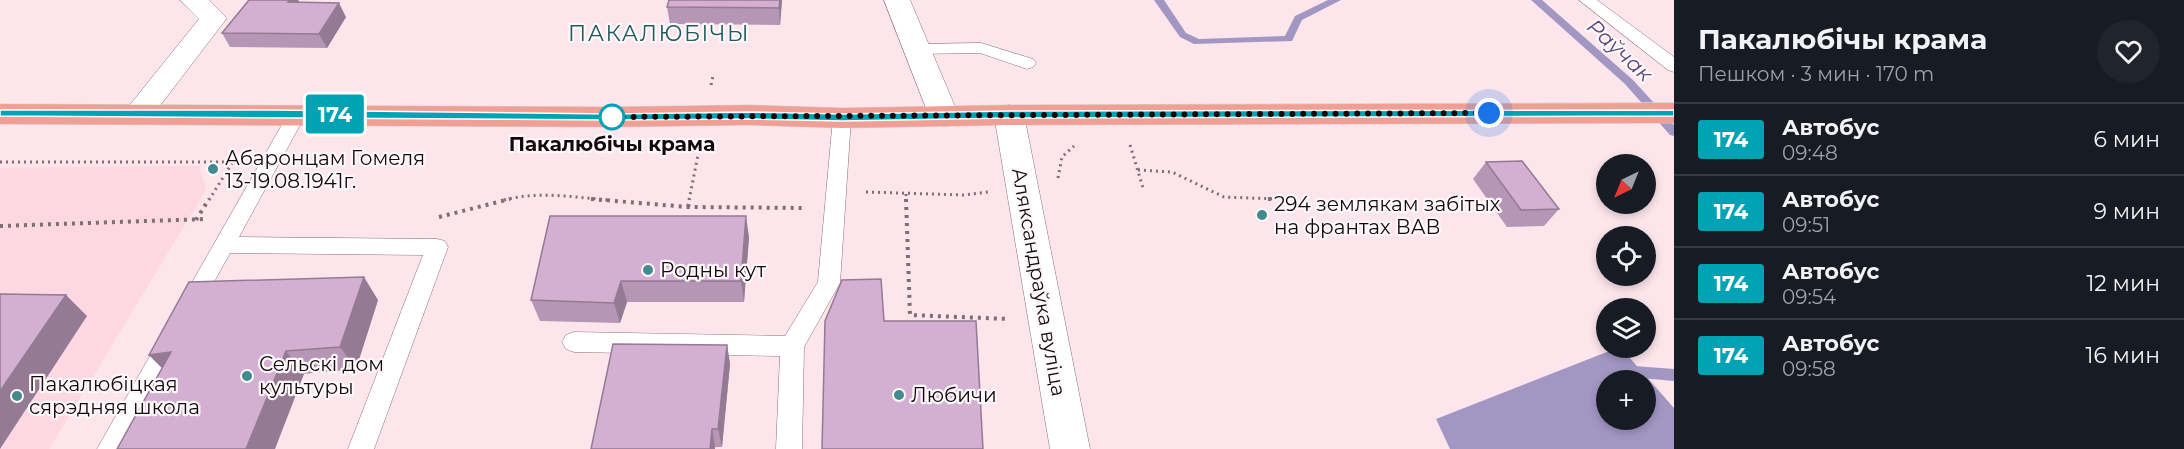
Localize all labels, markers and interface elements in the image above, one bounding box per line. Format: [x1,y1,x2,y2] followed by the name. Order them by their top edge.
[1582,14,1658,87] water label: Раўчак
[568,20,750,47] district label: ПАКАЛЮБІЧЫ
[2097,20,2160,83] button: heart
[1698,22,1987,56] text: Пакалюбічы крама
[1698,62,1934,86] text: Пешком · 3 мин · 170 m
[300,94,370,134] line badge: 174
[1474,98,1504,128] your location
[318,102,352,127] text: 174
[599,104,625,130] marker: Пакалюбічы крама
[1782,114,1880,141] text: Автобус
[2093,126,2160,153] text: 6 мин
[1714,127,1748,152] text: 174
[509,132,715,156] place label: Пакалюбічы крама
[1782,141,1838,165] text: 09:48
[225,146,425,193] place label: Абаронцам Гомеля 13-19.08.1941г.
[1596,154,1656,214] north arrow
[1596,154,1656,430] map controls
[206,162,220,176] marker: Абаронцам Гомеля 13-19.08.1941г.
[1007,166,1071,398] street label: Аляксандраўка вуліца
[1782,186,1880,213] text: Автобус
[1274,192,1501,239] place label: 294 землякам забітых на франтах ВАВ
[2093,198,2160,225] text: 9 мин
[1714,199,1748,224] text: 174
[1255,208,1269,222] marker: 294 землякам забітых на франтах ВАВ
[1782,213,1830,237] text: 09:51
[1596,226,1656,286] button: locate
[660,258,766,282] place label: Родны кут
[1782,258,1880,285] text: Автобус
[641,263,655,277] marker: Родны кут
[2086,270,2160,297] text: 12 мин
[1714,271,1748,296] text: 174
[1782,285,1836,309] text: 09:54
[1596,298,1656,358] button: layers
[1782,330,1880,357] text: Автобус
[2086,342,2160,369] text: 16 мин
[1714,343,1748,368] text: 174
[259,352,384,399] place label: Сельскі дом культуры
[1782,357,1836,381] text: 09:58
[240,369,254,383] marker: Сельскі дом культуры
[1596,370,1656,430] button: +
[29,372,200,419] place label: Пакалюбіцкая сярэдняя школа
[911,383,997,407] place label: Любичи
[892,388,906,402] marker: Любичи
[10,389,24,403] marker: Пакалюбіцкая сярэдняя школа

